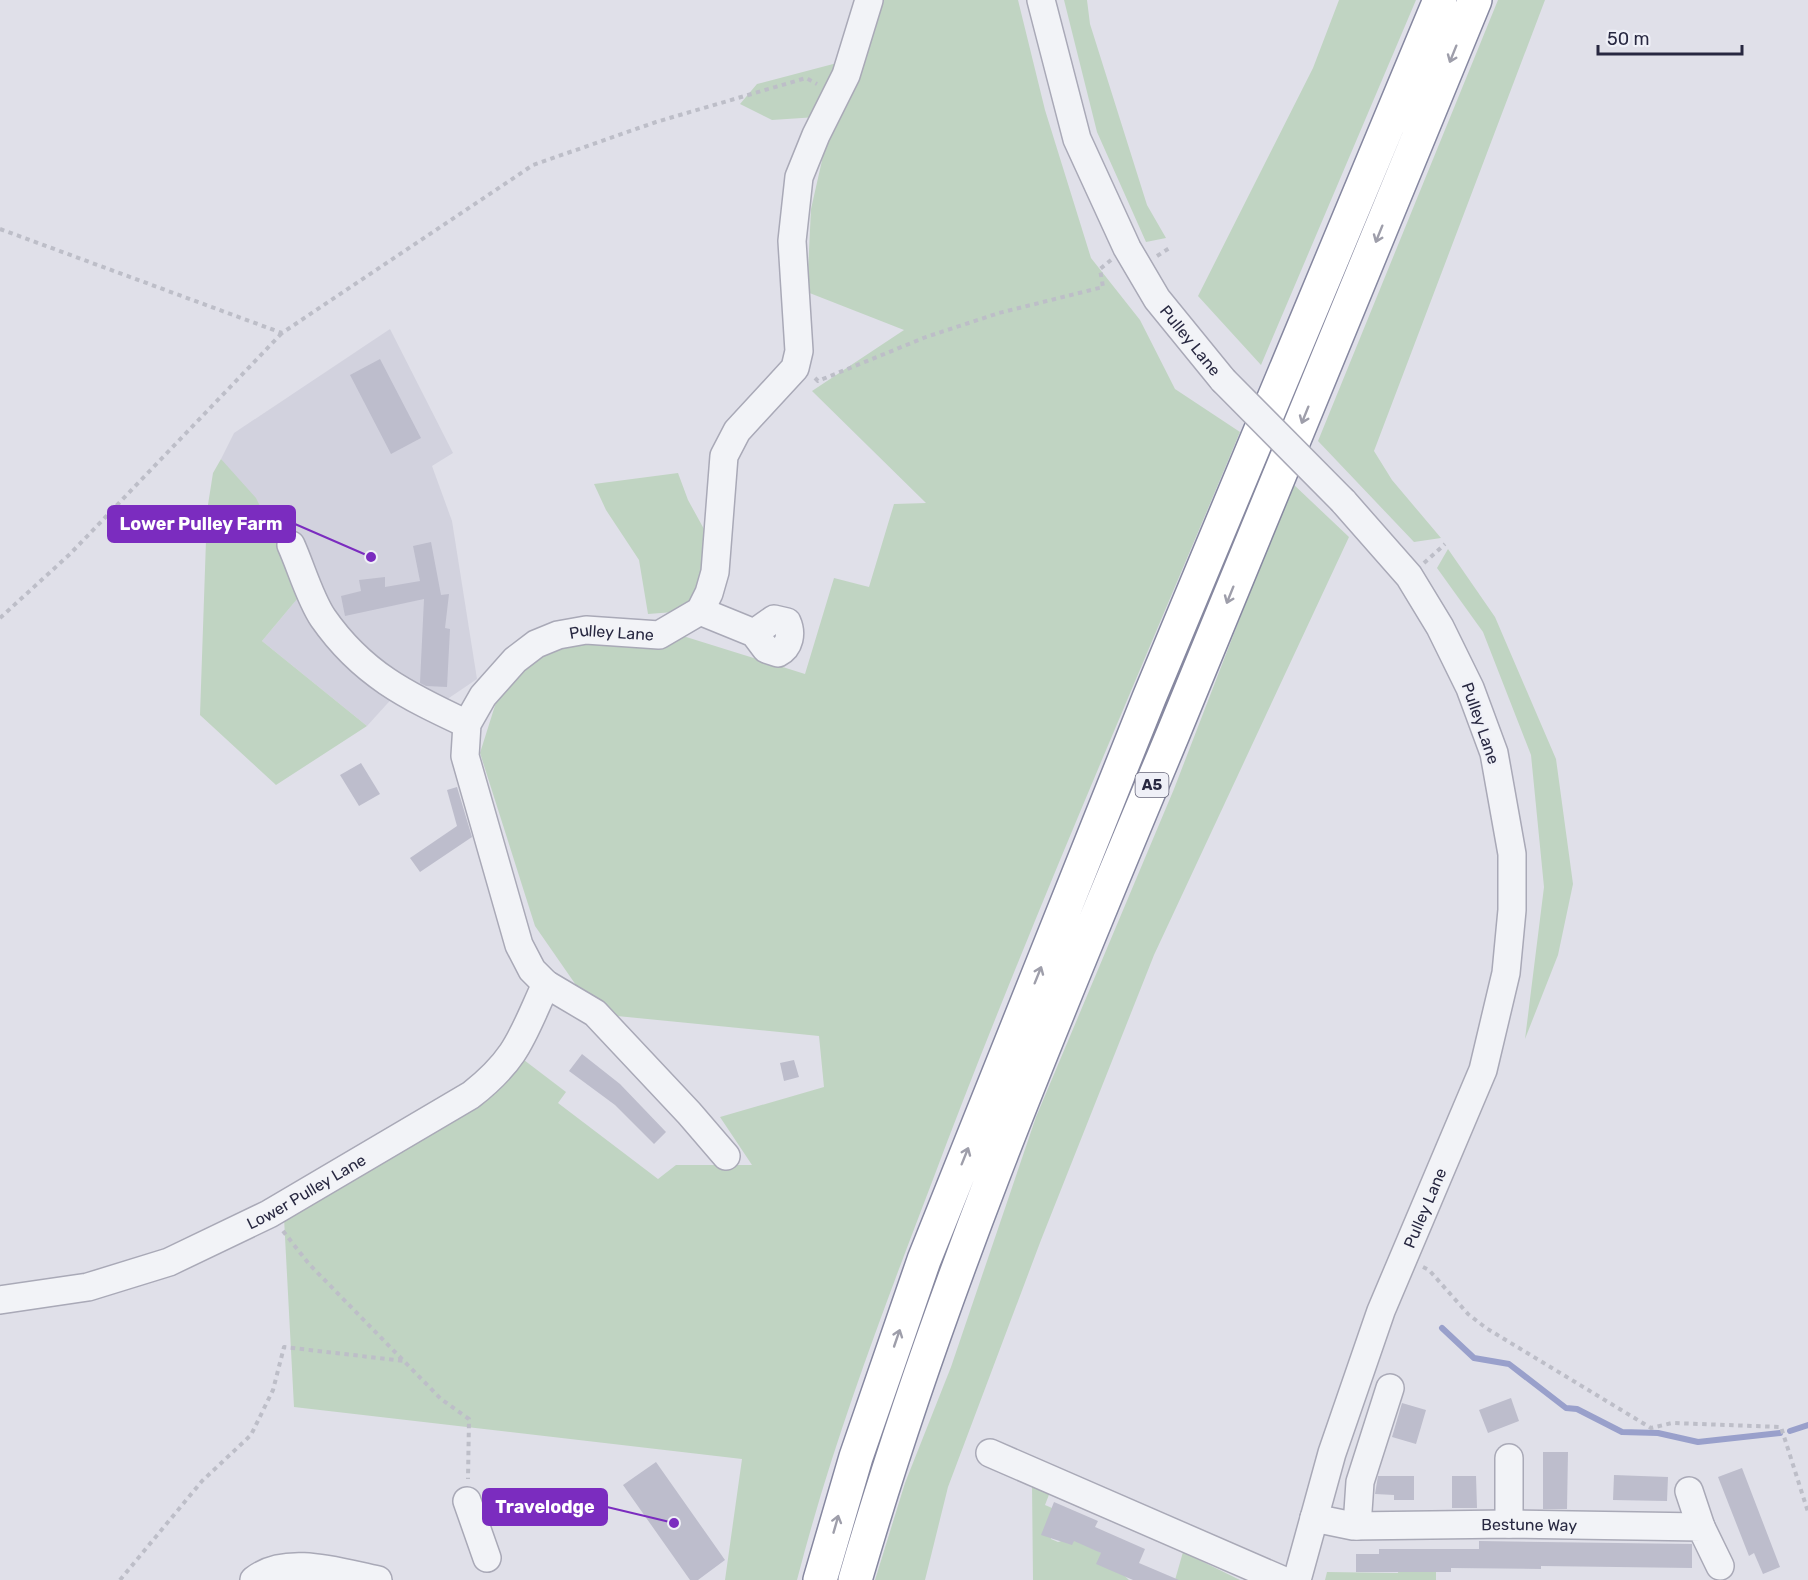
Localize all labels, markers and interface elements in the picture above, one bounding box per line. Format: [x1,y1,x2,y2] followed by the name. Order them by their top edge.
[1598,18,1742,56] scale bar
[1607,28,1650,50] text: 50 m
[1447,44,1458,63] one-way arrow
[1373,225,1384,243] one-way arrow
[1156,302,1225,380] street label: Pulley Lane
[1299,405,1310,423] one-way arrow
[108,506,295,542] callout: Lower Pulley Farm
[120,513,282,535] text: Lower Pulley Farm
[1224,585,1235,604] one-way arrow
[568,621,655,645] street label: Pulley Lane
[1458,680,1503,767] street label: Pulley Lane
[1136,773,1168,797] road number: A5
[1033,966,1044,985] one-way arrow
[960,1147,971,1166] one-way arrow
[244,1150,369,1233] street label: Lower Pulley Lane
[1400,1165,1451,1251] street label: Pulley Lane
[892,1329,903,1348] one-way arrow
[483,1489,607,1525] callout: Travelodge
[495,1496,595,1518] text: Travelodge
[831,1515,843,1534] one-way arrow
[1481,1515,1577,1535] street label: Bestune Way

